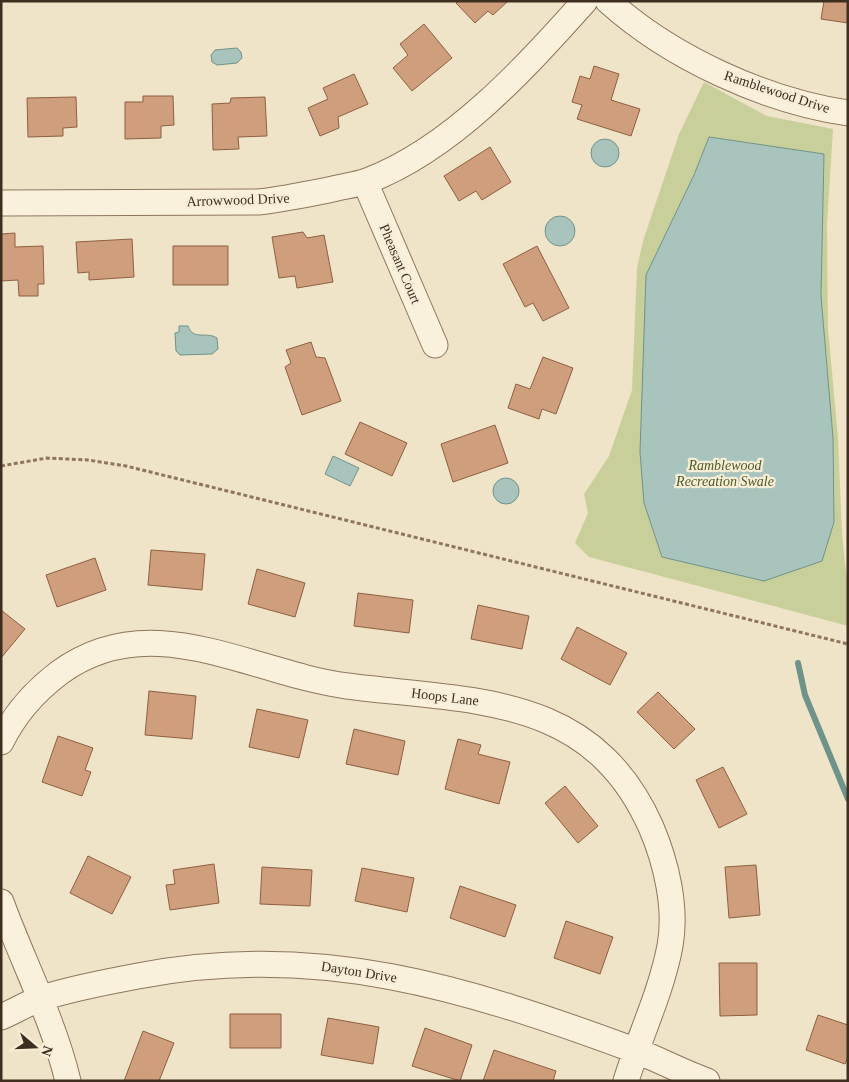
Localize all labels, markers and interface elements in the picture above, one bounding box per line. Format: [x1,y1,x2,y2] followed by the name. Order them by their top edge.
[722,68,832,116] street label: Ramblewood Drive
[186,191,290,209] street label: Arrowwood Drive
[376,222,424,306] street label: Pheasant Court
[675,458,774,489] park label: Ramblewood Recreation Swale
[410,685,480,709] street label: Hoops Lane
[320,959,398,985] street label: Dayton Drive
[10,1022,60,1072] north arrow
[38,1044,56,1058] text: N

